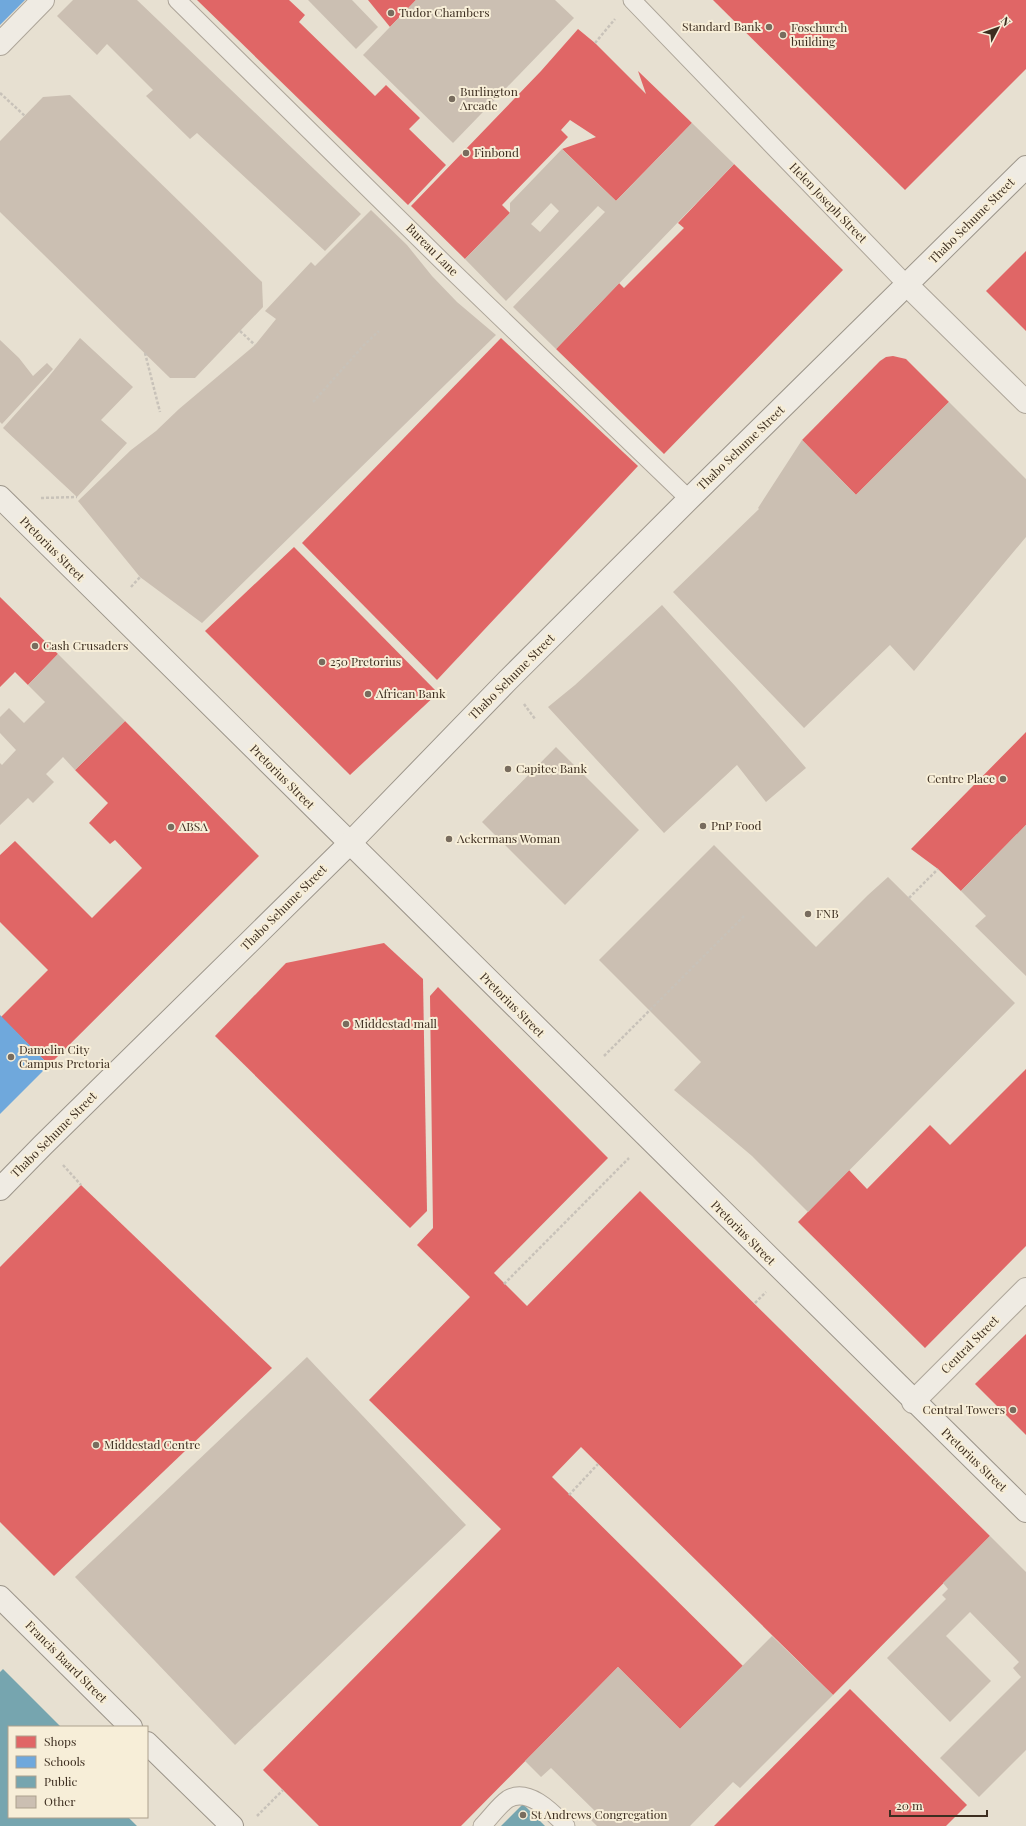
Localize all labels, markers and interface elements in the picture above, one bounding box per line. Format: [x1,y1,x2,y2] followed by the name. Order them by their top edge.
[399,4,490,20] place label: Tudor Chambers
[386,8,396,18] marker: Tudor Chambers
[978,8,1018,48] north arrow
[998,13,1014,29] text: N
[682,18,761,34] place label: Standard Bank
[791,19,847,49] place label: Foschurch building
[764,22,774,32] marker: Standard Bank
[778,30,788,40] marker: Foschurch building
[459,83,518,113] place label: Burlington Arcade
[447,94,457,104] marker: Burlington Arcade
[474,144,519,160] place label: Finbond
[461,148,471,158] marker: Finbond
[786,159,872,246] street label: Helen Joseph Street
[925,173,1018,267] street label: Thabo Sehume Street
[403,220,462,279] street label: Bureau Lane
[693,401,788,493] street label: Thabo Sehume Street
[17,512,89,585] street label: Pretorius Street
[465,629,558,723] street label: Thabo Sehume Street
[43,637,128,653] place label: Cash Crusaders
[30,641,40,651] marker: Cash Crusaders
[330,653,401,669] place label: 250 Pretorius
[317,657,327,667] marker: 250 Pretorius
[375,685,446,701] place label: African Bank
[363,689,373,699] marker: African Bank
[247,740,319,813] street label: Pretorius Street
[516,760,587,776] place label: Capitec Bank
[503,764,513,774] marker: Capitec Bank
[927,770,995,786] place label: Centre Place
[998,774,1008,784] marker: Centre Place
[711,817,762,833] place label: PnP Food
[178,818,208,834] place label: ABSA
[698,821,708,831] marker: PnP Food
[166,822,176,832] marker: ABSA
[456,830,560,846] place label: Ackermans Woman
[444,834,454,844] marker: Ackermans Woman
[237,860,330,954] street label: Thabo Sehume Street
[816,905,839,921] place label: FNB
[803,909,813,919] marker: FNB
[477,968,549,1041] street label: Pretorius Street
[354,1015,438,1031] place label: Middestad mall
[341,1019,351,1029] marker: Middestad mall
[19,1041,110,1071] place label: Damelin City Campus Pretoria
[6,1052,16,1062] marker: Damelin City Campus Pretoria
[7,1087,100,1181] street label: Thabo Sehume Street
[708,1196,780,1269] street label: Pretorius Street
[937,1311,1002,1377] street label: Central Street
[922,1401,1005,1417] place label: Central Towers
[1008,1405,1018,1415] marker: Central Towers
[938,1424,1012,1495] street label: Pretorius Street
[104,1436,200,1452] place label: Middestad Centre
[91,1440,101,1450] marker: Middestad Centre
[22,1617,112,1706] street label: Francis Baard Street
[8,1726,148,1818] legend
[44,1733,76,1749] text: Shops
[44,1753,85,1769] text: Schools
[44,1773,78,1789] text: Public
[890,1792,987,1818] scale bar
[44,1793,76,1809] text: Other
[896,1797,923,1813] text: 20 m
[531,1806,668,1822] place label: St Andrews Congregation
[518,1810,528,1820] marker: St Andrews Congregation

